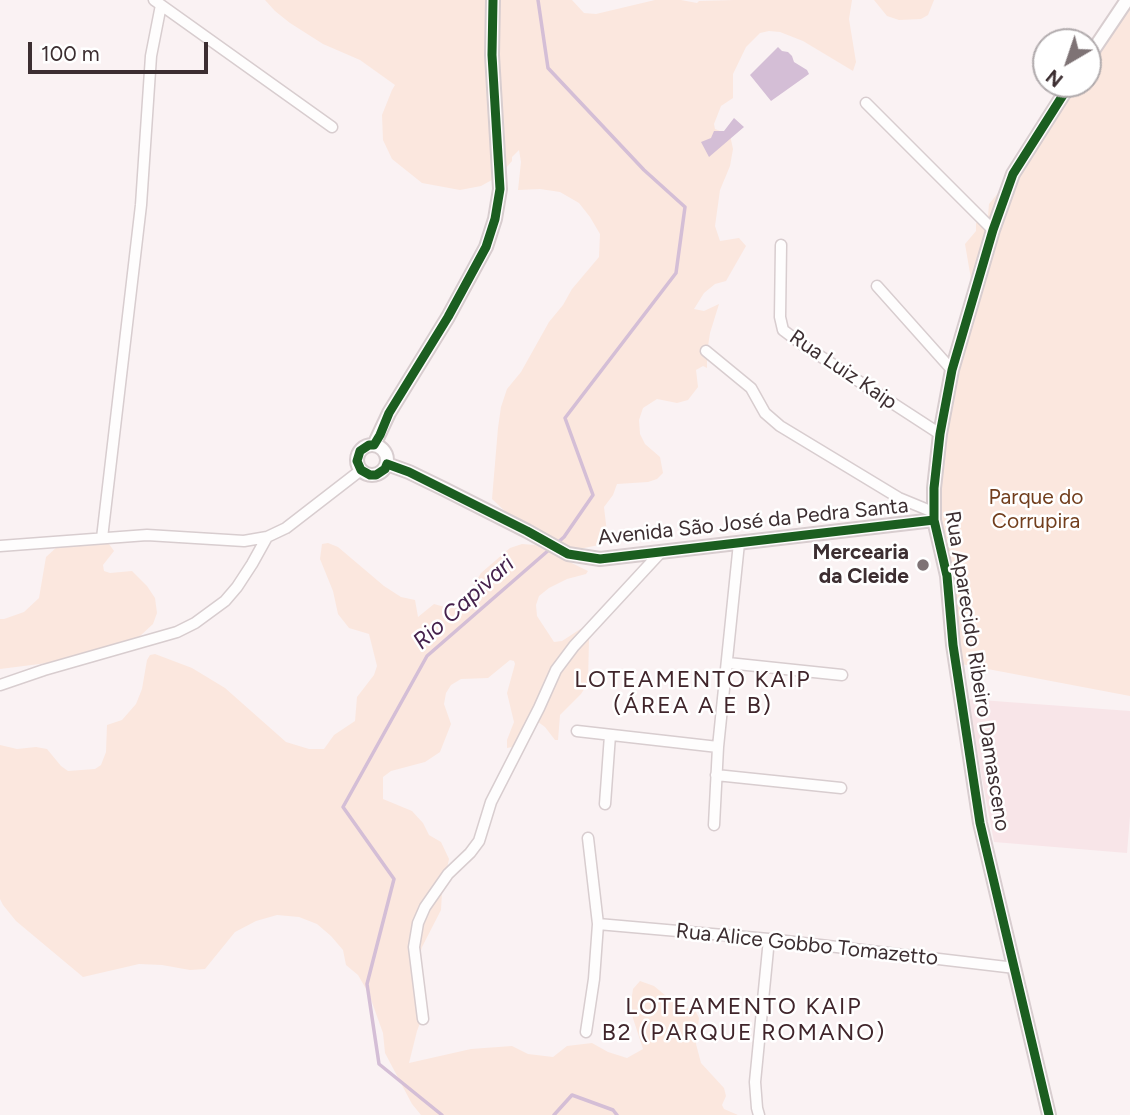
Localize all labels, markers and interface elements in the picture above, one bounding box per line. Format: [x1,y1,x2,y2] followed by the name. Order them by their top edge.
[32,28,212,72] scale bar
[1032,28,1102,98] north arrow
[41,41,100,66] text: 100 m
[1042,65,1068,92] text: N
[784,325,902,415] street label: Rua Luiz Kaip
[989,485,1083,535] park label: Parque do Corrupira
[596,493,910,551] street label: Avenida São José da Pedra Santa
[939,509,1015,833] street label: Rua Aparecido Ribeiro Damasceno
[812,540,909,590] place label: Mercearia da Cleide
[408,550,520,656] water label: Rio Capivari
[915,557,931,573] marker: Mercearia da Cleide
[576,666,810,720] district label: LOTEAMENTO KAIP (ÁREA A E B)
[675,919,939,971] street label: Rua Alice Gobbo Tomazetto
[604,993,884,1047] district label: LOTEAMENTO KAIP B2 (PARQUE ROMANO)

